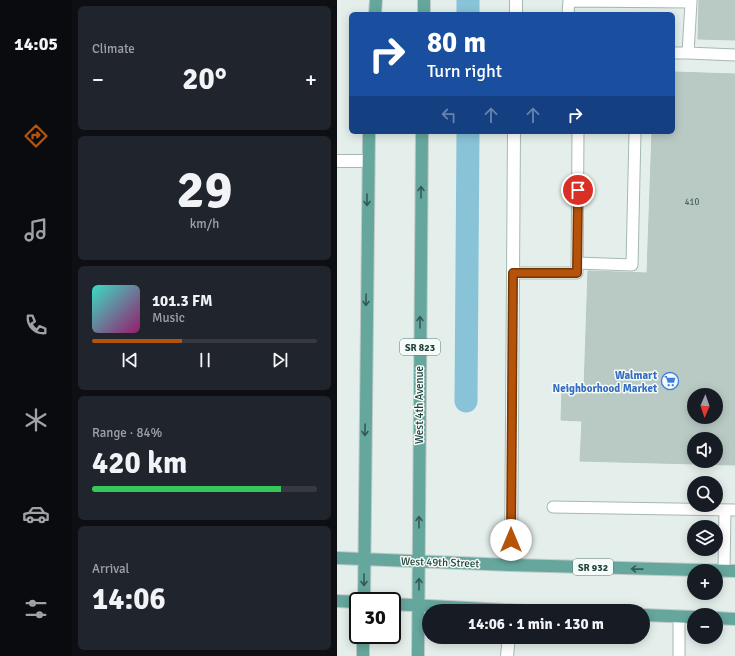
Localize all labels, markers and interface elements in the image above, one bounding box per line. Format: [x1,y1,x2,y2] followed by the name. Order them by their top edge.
[427,26,486,60] text: 80 m
[361,28,413,80] icon: right
[14,33,58,55] text: 14:05
[92,41,135,57] text: Climate
[427,60,502,82] text: Turn right
[182,61,227,98] text: 20°
[92,66,104,93] text: −
[305,66,317,93] text: +
[438,104,460,126] icon: left
[480,104,502,126] icon: ahead
[522,104,544,126] icon: ahead
[564,104,586,126] icon: right
[22,122,50,150] icon: directions
[176,158,233,222] text: 29
[561,173,595,207] pin
[567,179,589,201] icon: arrive
[417,186,425,199] one-way arrow
[363,193,371,206] one-way arrow
[685,197,699,208] house number: 410
[22,216,50,244] icon: music
[190,216,219,232] text: km/h
[152,292,213,310] text: 101.3 FM
[362,293,370,306] one-way arrow
[152,310,185,326] text: Music
[22,311,50,339] icon: phone
[416,316,424,329] one-way arrow
[400,339,440,355] road number: SR 823
[119,349,141,371] icon: previous
[194,349,216,371] icon: pause
[269,349,291,371] icon: next
[413,366,426,444] street label: West 4th Avenue
[553,369,657,395] place label: Walmart Neighborhood Market
[660,371,680,391] supermarket icon: Walmart Neighborhood Market
[687,388,723,424] north arrow
[687,388,723,644] map controls
[22,406,50,434] icon: climate
[361,423,369,436] one-way arrow
[92,425,162,441] text: Range · 84%
[687,432,723,468] button: sound
[92,445,187,482] text: 420 km
[687,476,723,512] button: search
[22,500,50,528] icon: car
[415,516,423,529] one-way arrow
[490,519,532,561] position arrow
[687,520,723,556] button: layers
[401,555,479,570] street label: West 49th Street
[573,559,613,575] road number: SR 932
[92,561,129,577] text: Arrival
[687,564,723,600] button: +
[631,565,644,572] one-way arrow
[360,573,368,586] one-way arrow
[415,578,423,591] one-way arrow
[92,581,166,618] text: 14:06
[349,592,401,644] speed limit sign: 30
[22,595,50,623] icon: filters
[687,608,723,644] button: −
[468,615,604,633] text: 14:06 · 1 min · 130 m

